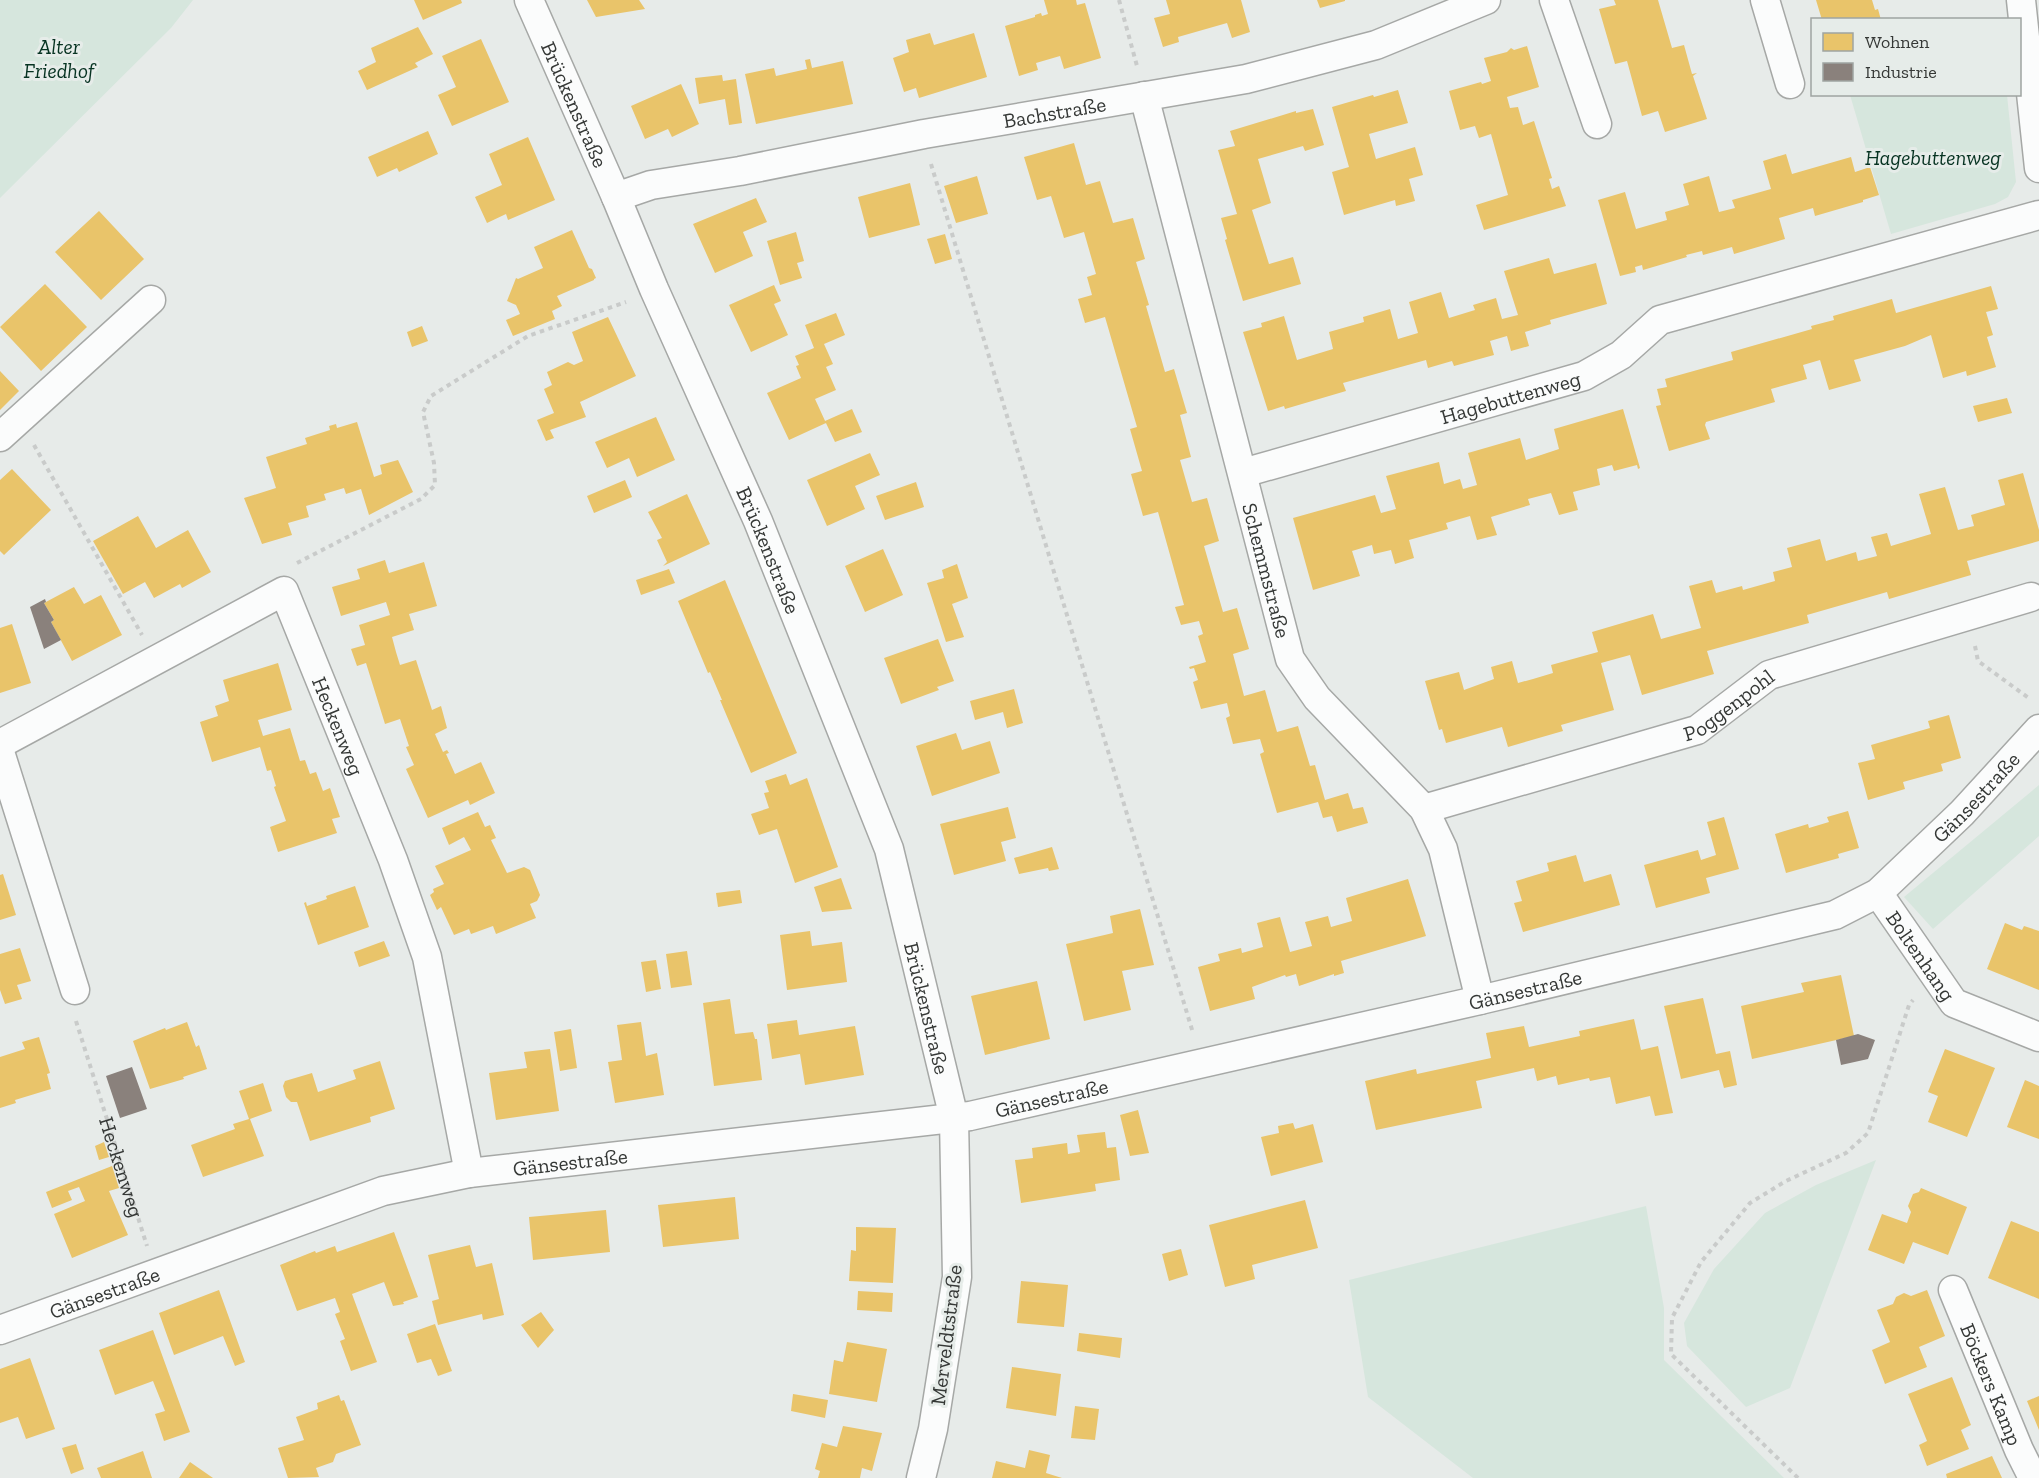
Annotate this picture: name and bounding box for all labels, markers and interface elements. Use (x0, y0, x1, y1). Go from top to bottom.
legend (1811, 18, 2021, 96)
text: Wohnen (1865, 31, 1930, 53)
park label: Alter Friedhof (24, 34, 97, 83)
street label: Brückenstraße (536, 37, 614, 171)
text: Industrie (1865, 61, 1937, 83)
street label: Bachstraße (1001, 91, 1108, 133)
park label: Hagebuttenweg (1865, 145, 2001, 170)
street label: Hagebuttenweg (1437, 365, 1584, 429)
street label: Brückenstraße (732, 482, 806, 617)
street label: Schemmstraße (1238, 500, 1296, 641)
street label: Poggenpohl (1680, 663, 1779, 746)
street label: Heckenweg (307, 673, 370, 779)
street label: Gänsestraße (1927, 746, 2025, 847)
street label: Boltenhang (1881, 906, 1961, 1006)
street label: Brückenstraße (899, 939, 955, 1077)
street label: Gänsestraße (1466, 964, 1584, 1015)
street label: Gänsestraße (992, 1072, 1111, 1122)
street label: Heckenweg (94, 1113, 150, 1221)
street label: Gänsestraße (511, 1143, 629, 1180)
street label: Gänsestraße (46, 1261, 163, 1324)
street label: Merveldtstraße (925, 1263, 967, 1407)
street label: Böckers Kamp (1956, 1320, 2028, 1449)

